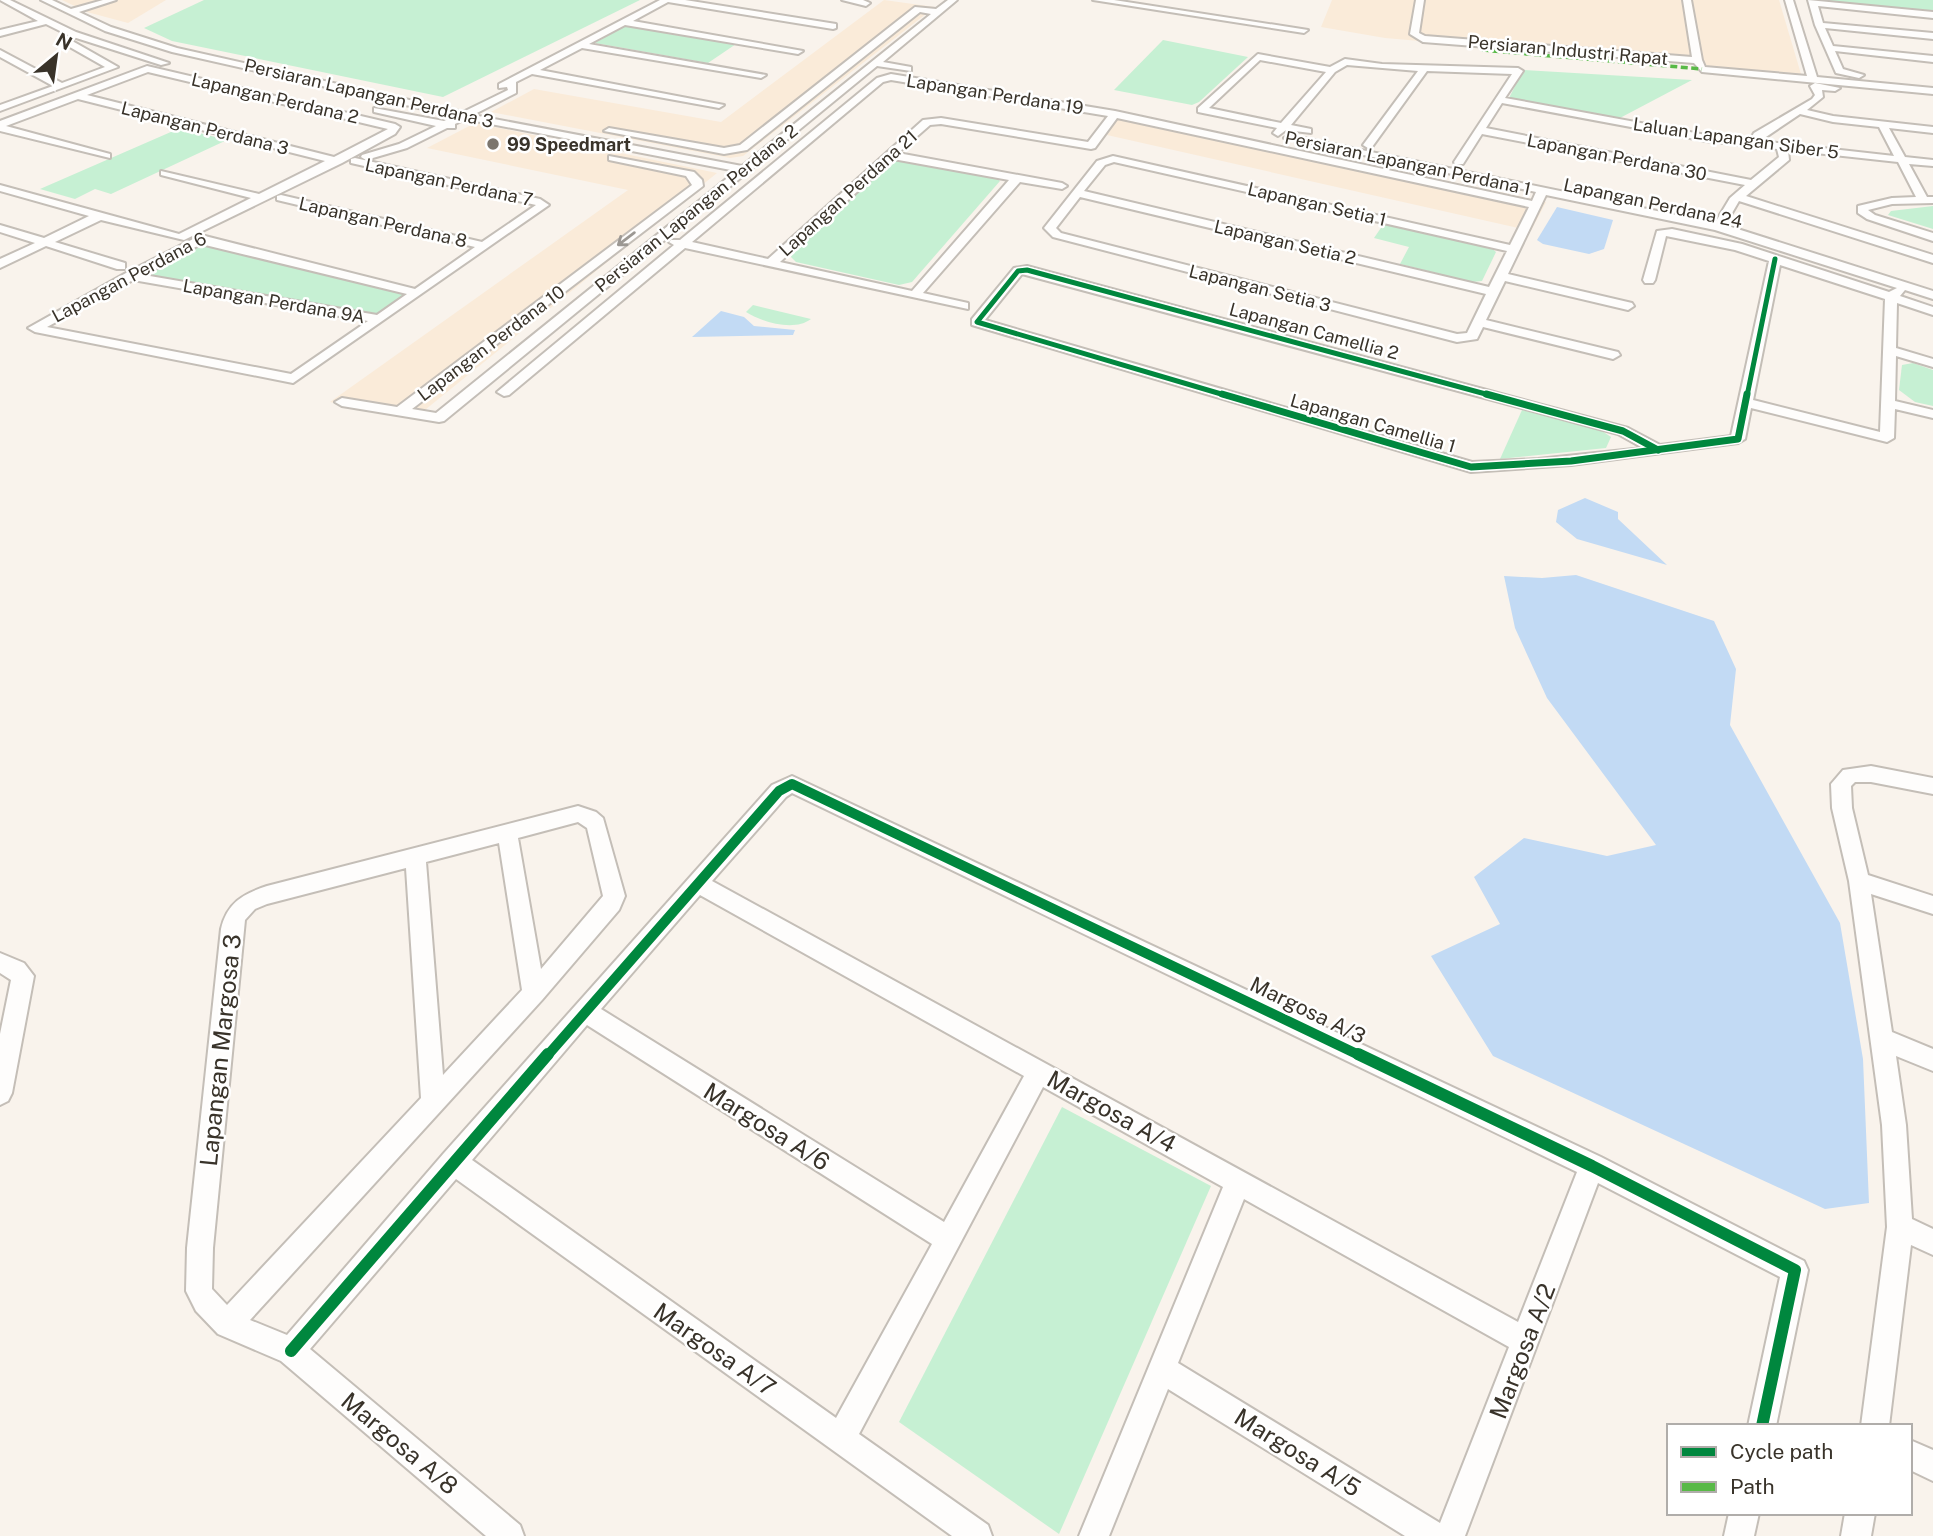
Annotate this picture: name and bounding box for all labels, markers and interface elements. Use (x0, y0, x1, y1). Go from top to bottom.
north arrow (21, 21, 91, 91)
text: N (52, 28, 76, 54)
street label: Persiaran Industri Rapat (1467, 31, 1669, 69)
street label: Persiaran Lapangan Perdana 3 (242, 54, 496, 132)
street label: Lapangan Perdana 2 (189, 69, 361, 127)
street label: Lapangan Perdana 19 (905, 70, 1085, 118)
street label: Lapangan Perdana 3 (119, 97, 291, 159)
street label: Laluan Lapangan Siber 5 (1632, 113, 1840, 163)
street label: Persiaran Lapangan Perdana 2 (590, 120, 802, 296)
street label: Lapangan Perdana 21 (775, 125, 921, 261)
street label: Persiaran Lapangan Perdana 1 (1283, 127, 1533, 199)
street label: Lapangan Perdana 30 (1525, 129, 1709, 185)
place label: 99 Speedmart (507, 134, 631, 155)
marker: 99 Speedmart (485, 136, 501, 152)
street label: Lapangan Perdana 7 (363, 154, 535, 210)
street label: Lapangan Perdana 24 (1562, 174, 1744, 232)
street label: Lapangan Setia 1 (1246, 178, 1388, 230)
street label: Lapangan Perdana 8 (297, 192, 469, 252)
street label: Lapangan Setia 2 (1212, 215, 1358, 269)
street label: Lapangan Perdana 6 (48, 227, 210, 327)
one-way arrow (617, 232, 636, 247)
street label: Lapangan Setia 3 (1187, 260, 1333, 316)
street label: Lapangan Perdana 9A (181, 275, 367, 327)
street label: Lapangan Perdana 10 (413, 281, 569, 405)
street label: Lapangan Camellia 2 (1227, 298, 1401, 364)
street label: Lapangan Camellia 1 (1288, 389, 1458, 457)
street label: Lapangan Margosa 3 (194, 932, 246, 1168)
street label: Margosa A/3 (1246, 971, 1370, 1049)
street label: Margosa A/4 (1043, 1064, 1181, 1158)
street label: Margosa A/6 (699, 1076, 835, 1176)
street label: Margosa A/2 (1483, 1279, 1561, 1423)
street label: Margosa A/7 (649, 1297, 781, 1401)
street label: Margosa A/8 (336, 1386, 464, 1500)
street label: Margosa A/5 (1230, 1402, 1366, 1502)
legend (1667, 1424, 1912, 1515)
text: Cycle path (1730, 1439, 1833, 1464)
text: Path (1730, 1474, 1775, 1499)

